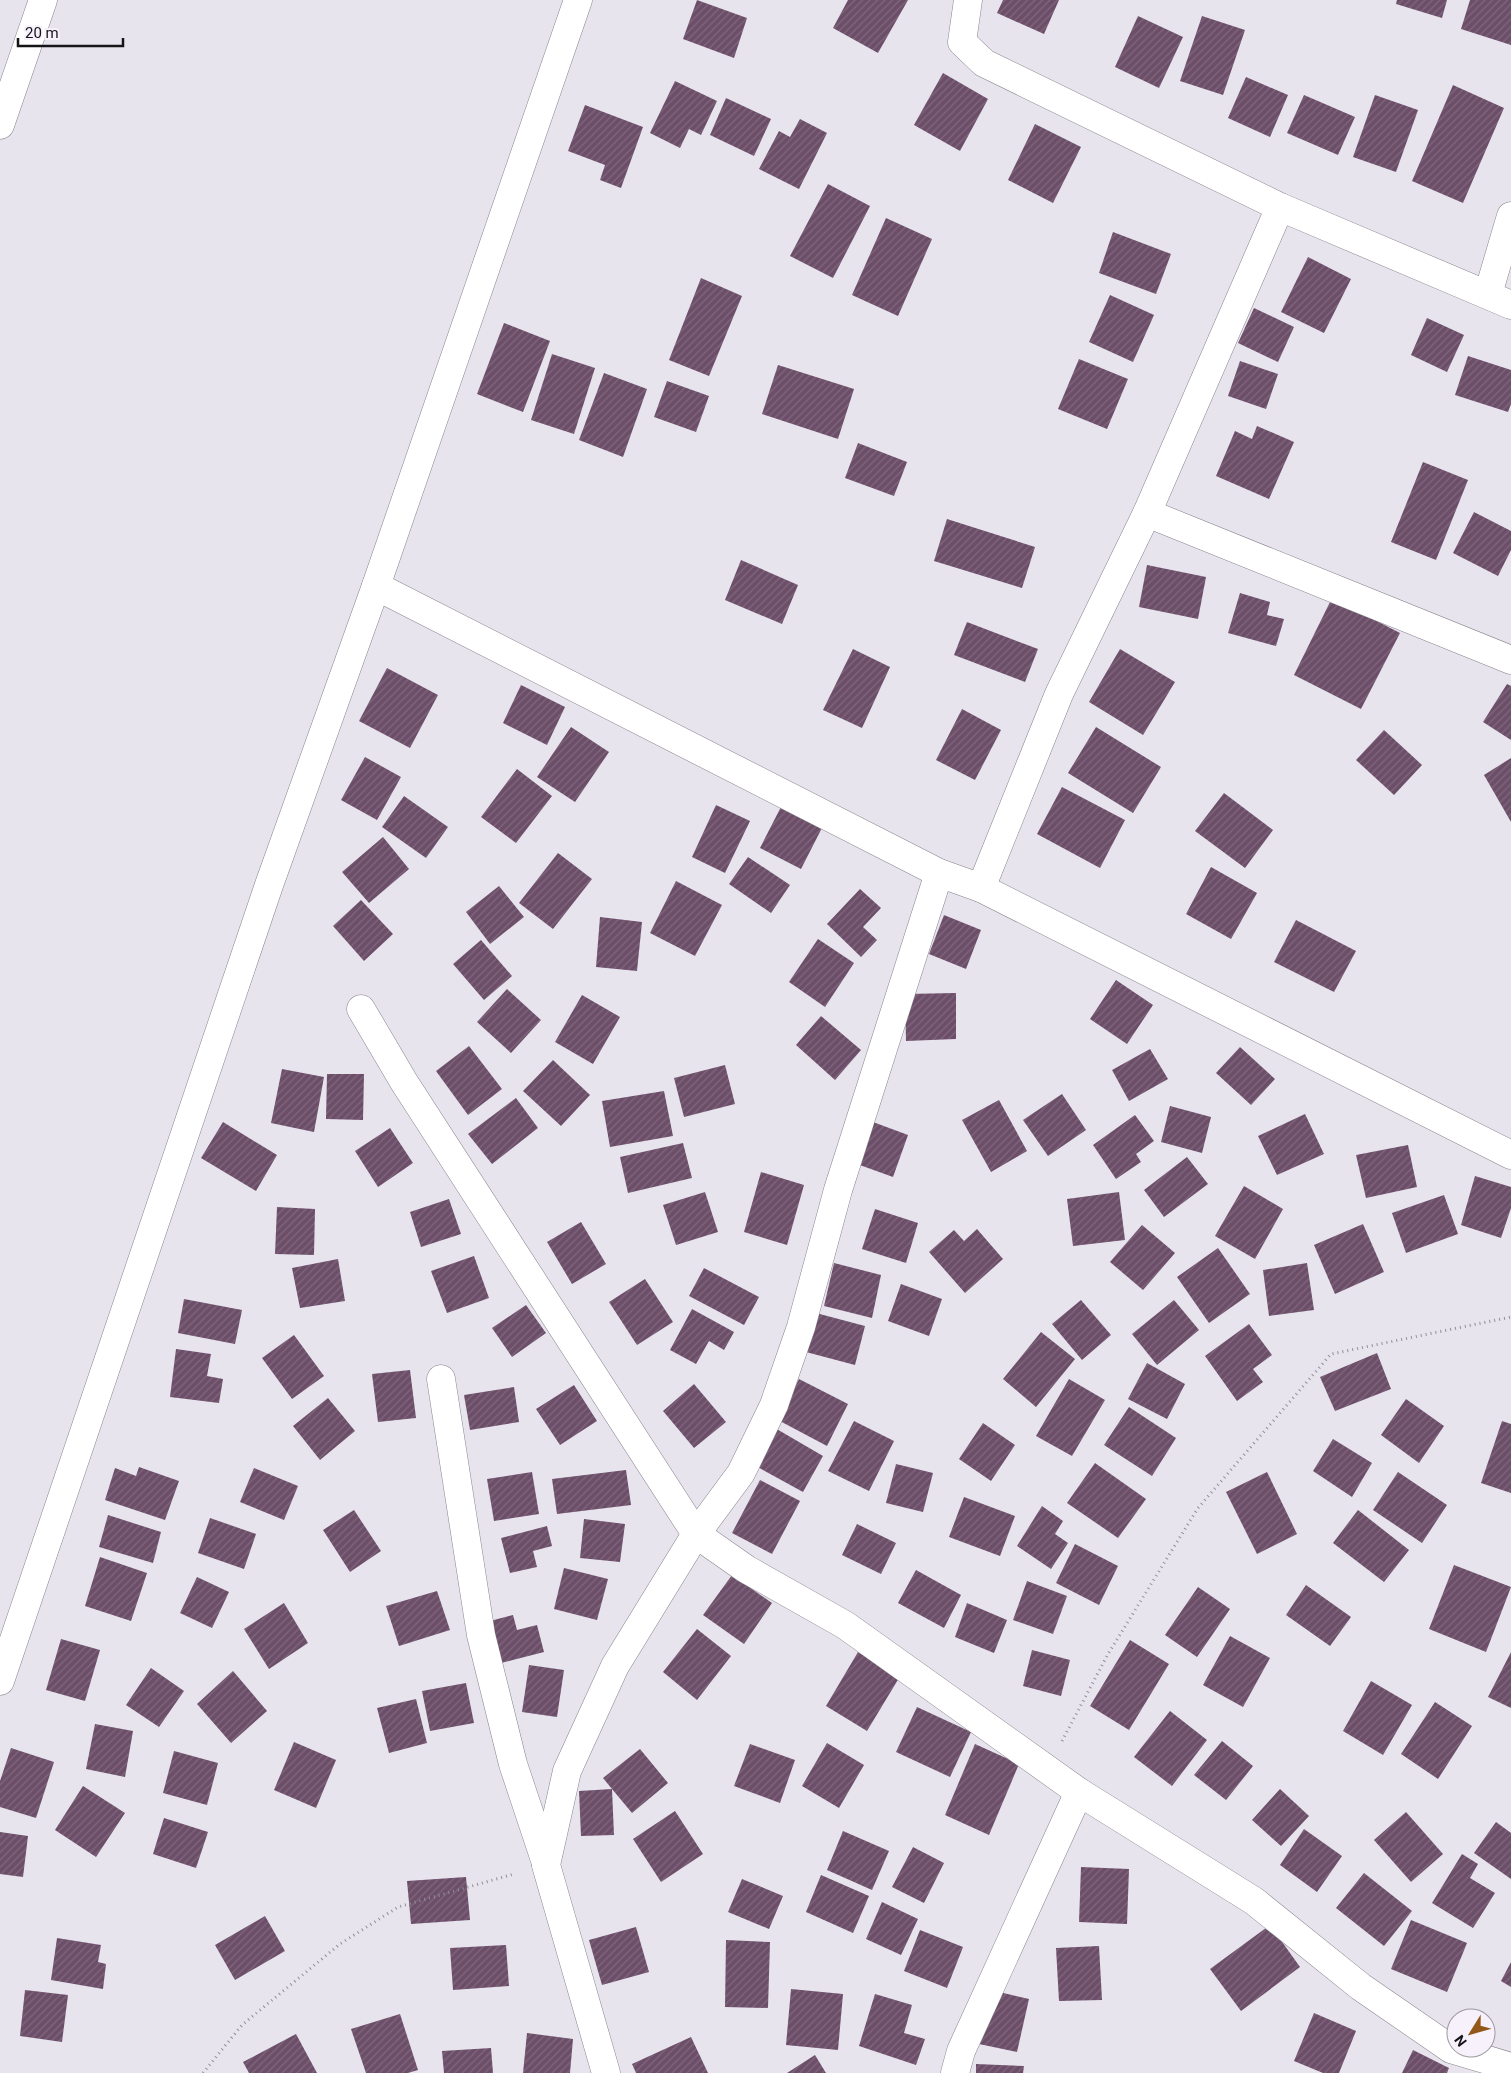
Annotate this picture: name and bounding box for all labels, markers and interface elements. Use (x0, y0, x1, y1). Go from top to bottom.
scale bar (18, 15, 122, 47)
text: 20 m (25, 24, 59, 42)
north arrow (1446, 2008, 1496, 2058)
text: N (1451, 2032, 1470, 2050)

